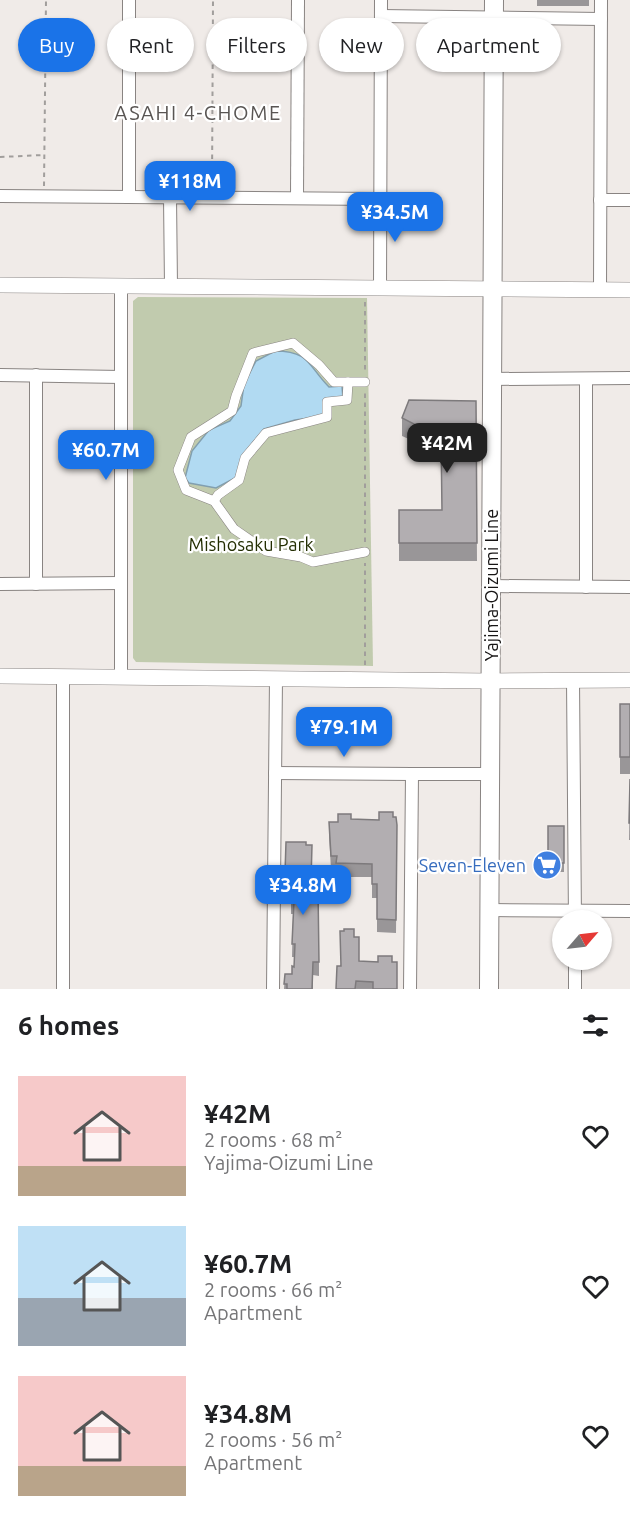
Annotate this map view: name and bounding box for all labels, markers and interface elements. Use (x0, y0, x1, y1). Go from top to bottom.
chip: Buy (18, 18, 95, 72)
chip: Rent (107, 18, 194, 72)
chip: Filters (206, 18, 307, 72)
chip: New (319, 18, 404, 72)
chip: Apartment (416, 18, 561, 72)
district label: ASAHI 4-CHOME (114, 101, 282, 124)
pin: ¥118M (148, 161, 232, 212)
text: ¥118M (159, 169, 221, 192)
pin: ¥34.5M (346, 192, 444, 243)
text: ¥34.5M (361, 200, 429, 223)
pin: ¥42M (411, 423, 483, 474)
pin: ¥60.7M (57, 430, 155, 481)
text: ¥42M (421, 431, 473, 454)
text: ¥60.7M (72, 438, 140, 461)
street label: Yajima-Oizumi Line (481, 509, 501, 661)
park label: Mishosaku Park (189, 534, 313, 554)
pin: ¥79.1M (295, 707, 393, 758)
text: ¥79.1M (310, 715, 378, 738)
supermarket icon: Seven-Eleven (531, 849, 563, 881)
place label: Seven-Eleven (419, 855, 526, 875)
pin: ¥34.8M (254, 865, 352, 916)
text: ¥34.8M (269, 873, 337, 896)
north arrow (552, 910, 612, 970)
map controls (552, 910, 612, 970)
icon: filters (579, 1009, 612, 1042)
text: 6 homes (18, 1011, 119, 1040)
text: ¥42M (204, 1099, 271, 1128)
icon: home (66, 1100, 138, 1172)
icon: heart (579, 1120, 612, 1153)
text: 2 rooms · 68 m² (204, 1128, 342, 1151)
text: Yajima-Oizumi Line (204, 1151, 373, 1174)
text: ¥60.7M (204, 1249, 292, 1278)
icon: home (66, 1250, 138, 1322)
icon: heart (579, 1270, 612, 1303)
text: 2 rooms · 66 m² (204, 1278, 342, 1301)
text: Apartment (204, 1301, 302, 1324)
text: ¥34.8M (204, 1399, 292, 1428)
icon: home (66, 1400, 138, 1472)
icon: heart (579, 1420, 612, 1453)
text: 2 rooms · 56 m² (204, 1428, 342, 1451)
text: Apartment (204, 1451, 302, 1474)

